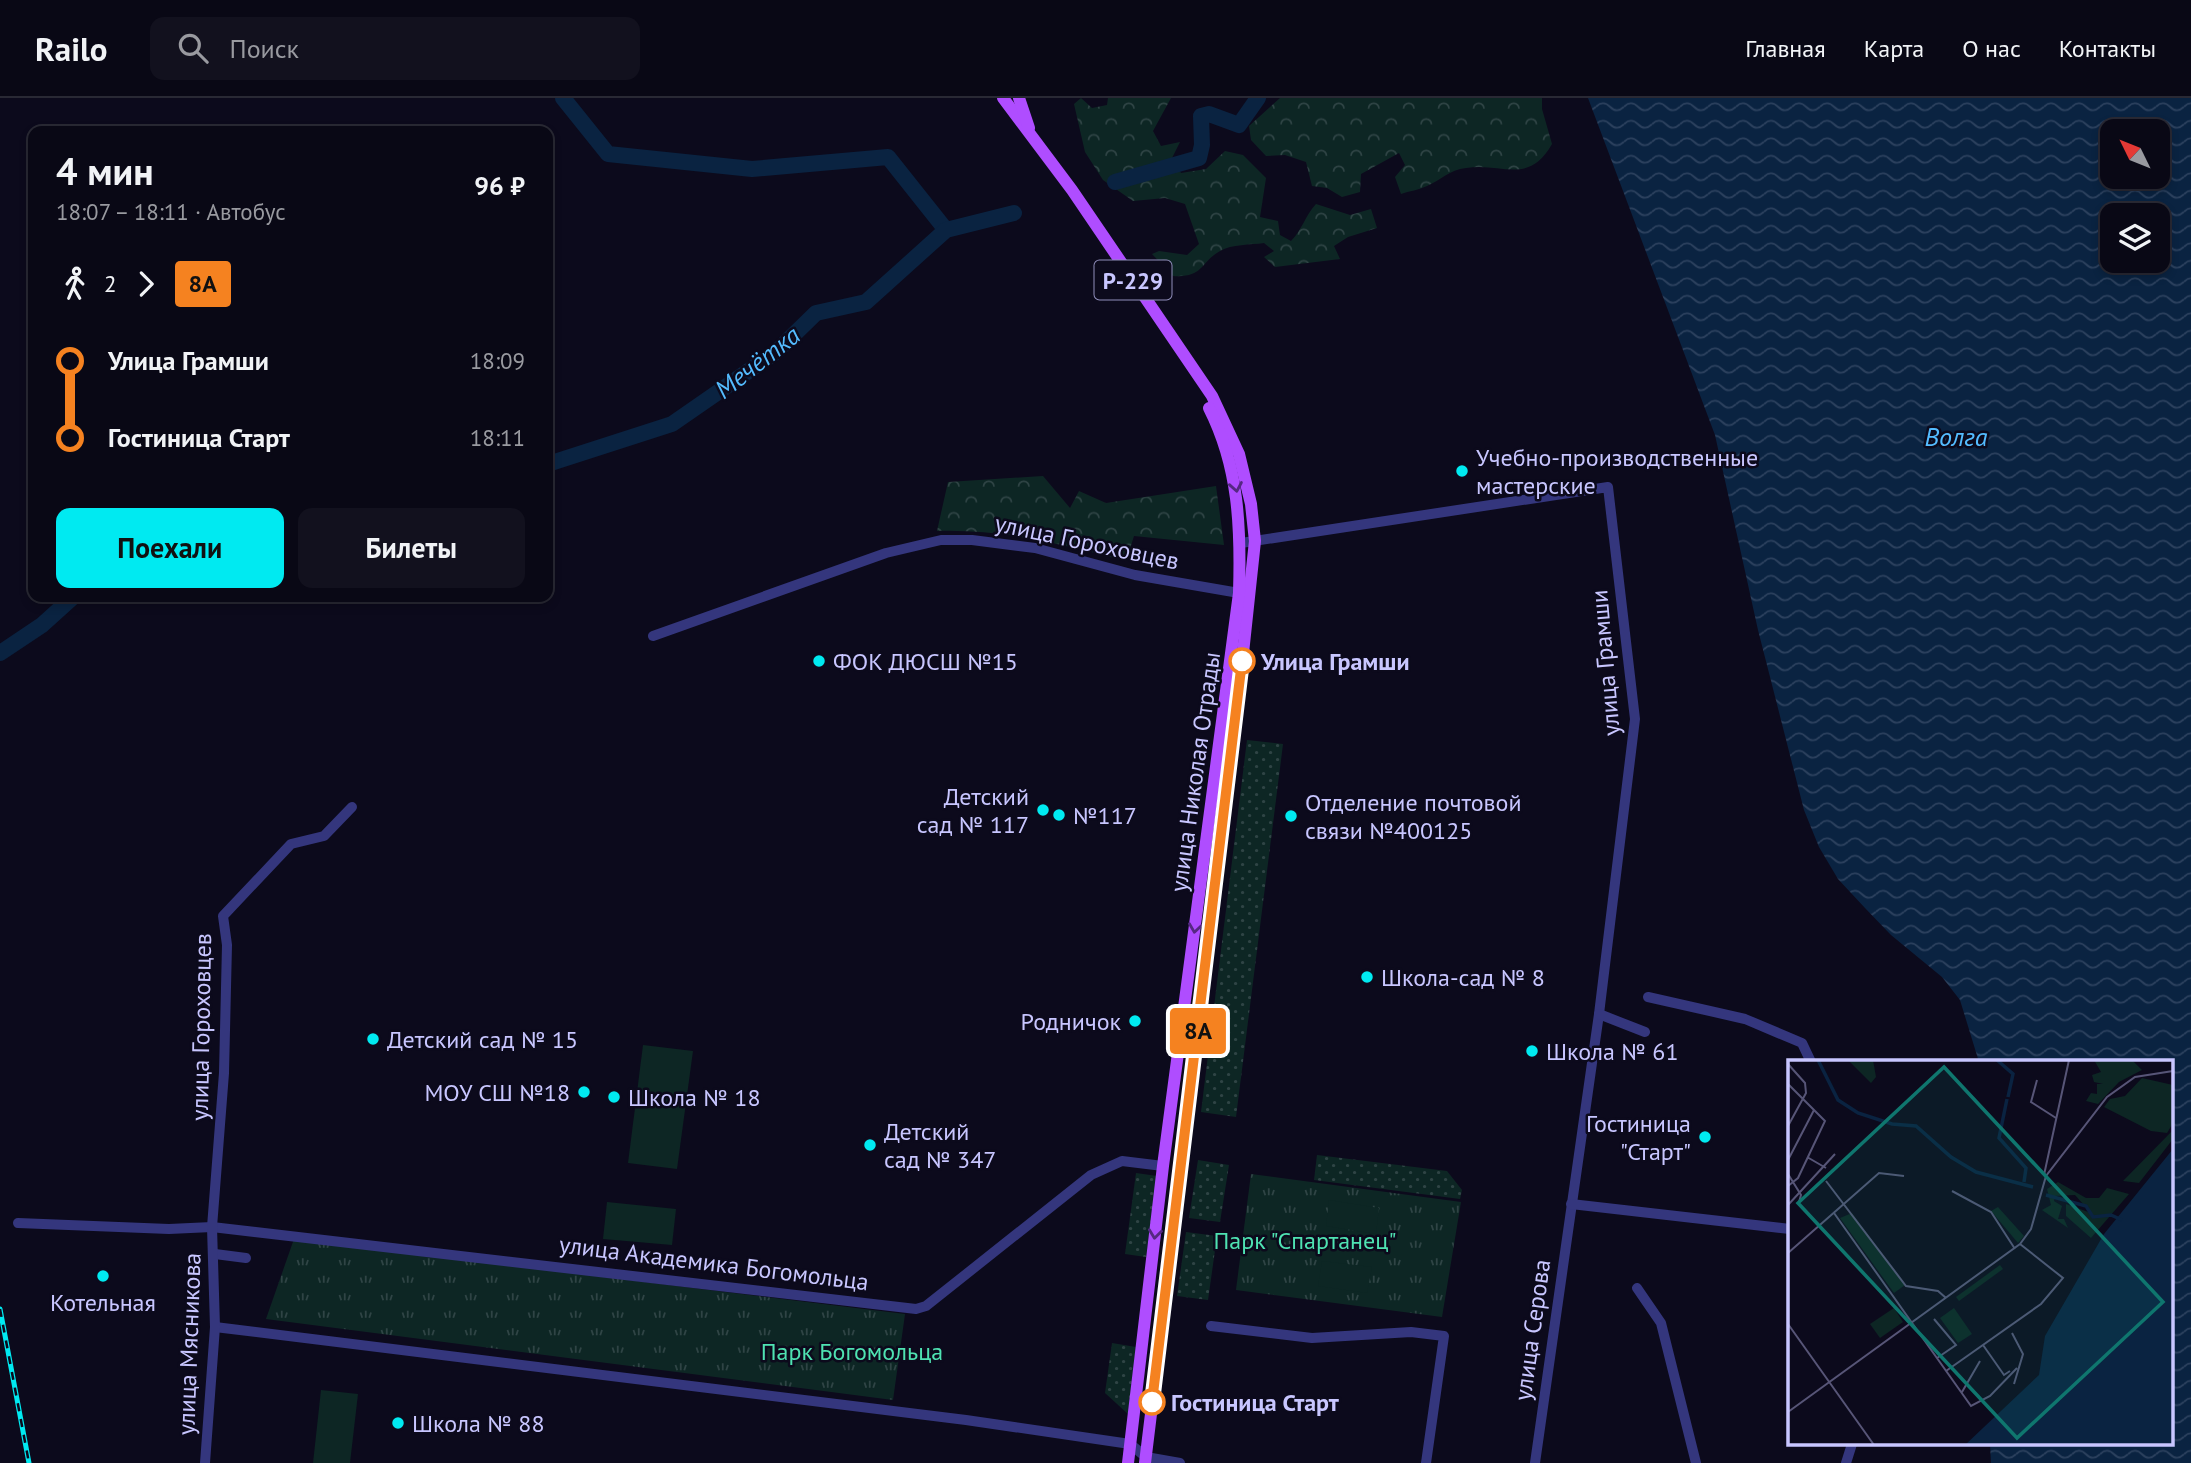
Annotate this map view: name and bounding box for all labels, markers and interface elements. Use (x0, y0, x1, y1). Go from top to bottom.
search box (150, 17, 640, 80)
text: Railo (35, 27, 108, 70)
icon: search (174, 29, 212, 67)
text: Поиск (230, 32, 299, 65)
text: Главная (1745, 33, 1826, 64)
text: Карта (1864, 33, 1924, 64)
text: О нас (1962, 33, 2021, 64)
text: Контакты (2059, 33, 2156, 64)
north arrow (2100, 119, 2170, 189)
map controls (2100, 119, 2170, 273)
text: 4 мин (56, 146, 154, 195)
text: 96 ₽ (474, 169, 525, 202)
text: 18:07 – 18:11 · Автобус (56, 197, 286, 226)
button: layers (2100, 203, 2170, 273)
road number: Р-229 (1094, 260, 1172, 300)
icon: walk (56, 265, 94, 303)
icon: forward (127, 265, 165, 303)
text: 8А (189, 268, 217, 299)
text: 2 (104, 269, 117, 298)
water label: Мечётка (708, 318, 807, 406)
text: Улица Грамши (108, 344, 269, 377)
text: 18:09 (470, 346, 525, 375)
water label: Волга (1924, 420, 1988, 453)
text: Гостиница Старт (108, 421, 290, 454)
text: 18:11 (470, 423, 525, 452)
place label: Учебно-производственные мастерские (1476, 442, 1758, 501)
marker: Учебно-производственные мастерские (1454, 463, 1470, 479)
one-way arrow (1227, 481, 1242, 493)
street label: улица Гороховцев (992, 507, 1182, 577)
button: Поехали (56, 508, 284, 588)
button: Билеты (298, 508, 525, 588)
street label: улица Грамши (1583, 589, 1627, 737)
place label: ФОК ДЮСШ №15 (833, 646, 1018, 677)
place label: Улица Грамши (1260, 646, 1409, 677)
marker: Улица Грамши (1229, 648, 1255, 674)
street label: улица Николая Отрады (1163, 650, 1227, 894)
marker: ФОК ДЮСШ №15 (811, 653, 827, 669)
place label: Детский сад № 117 (917, 781, 1029, 840)
place label: Отделение почтовой связи №400125 (1305, 787, 1521, 846)
place label: №117 (1073, 800, 1137, 831)
marker: Детский сад № 117 (1035, 802, 1051, 818)
marker: №117 (1051, 807, 1067, 823)
marker: Отделение почтовой связи №400125 (1283, 808, 1299, 824)
one-way arrow (1188, 922, 1203, 933)
street label: улица Гороховцев (184, 933, 218, 1121)
place label: Школа-сад № 8 (1381, 962, 1545, 993)
marker: Школа-сад № 8 (1359, 969, 1375, 985)
place label: Родничок (1021, 1006, 1122, 1037)
line badge: 8А (1166, 1008, 1230, 1054)
marker: Родничок (1127, 1013, 1143, 1029)
text: 8А (1184, 1015, 1212, 1046)
place label: Детский сад № 15 (387, 1024, 578, 1055)
marker: Детский сад № 15 (365, 1031, 381, 1047)
place label: Школа № 61 (1546, 1036, 1678, 1067)
marker: Школа № 61 (1524, 1043, 1540, 1059)
inset map (1788, 1060, 2174, 1446)
place label: МОУ СШ №18 (424, 1077, 570, 1108)
place label: Школа № 18 (628, 1082, 760, 1113)
marker: МОУ СШ №18 (576, 1084, 592, 1100)
marker: Школа № 18 (606, 1089, 622, 1105)
place label: Гостиница "Старт" (1586, 1108, 1691, 1167)
place label: Детский сад № 347 (884, 1116, 996, 1175)
marker: Гостиница "Старт" (1697, 1129, 1713, 1145)
marker: Детский сад № 347 (862, 1137, 878, 1153)
park label: Парк "Спартанец" (1214, 1225, 1396, 1256)
one-way arrow (1148, 1228, 1163, 1240)
street label: улица Академика Богомольца (557, 1229, 871, 1297)
street label: улица Мясникова (170, 1252, 208, 1436)
street label: улица Серова (1507, 1257, 1557, 1403)
marker: Котельная (95, 1268, 111, 1284)
place label: Котельная (50, 1287, 156, 1318)
park label: Парк Богомольца (761, 1336, 943, 1367)
place label: Гостиница Старт (1171, 1387, 1340, 1418)
marker: Гостиница Старт (1139, 1389, 1165, 1415)
place label: Школа № 88 (412, 1408, 544, 1439)
marker: Школа № 88 (390, 1415, 406, 1431)

